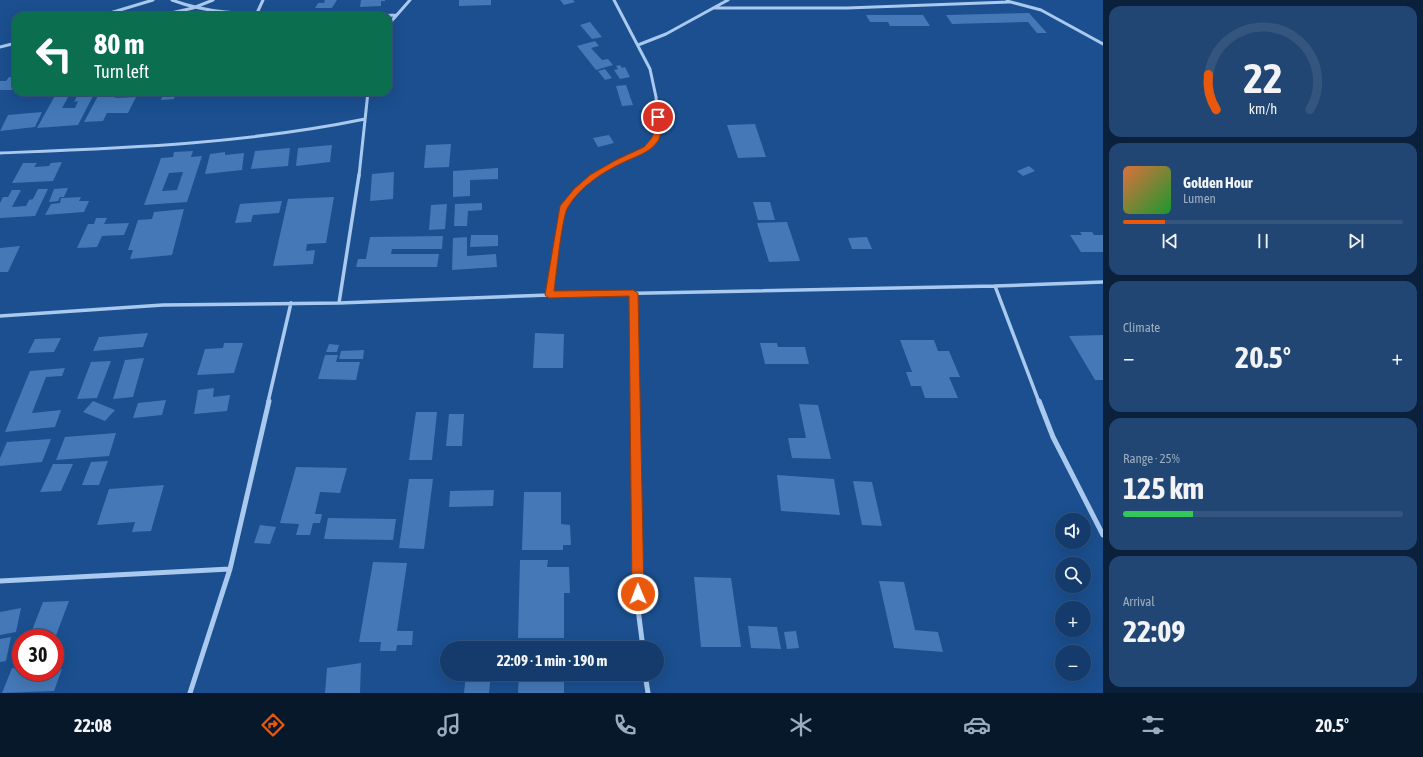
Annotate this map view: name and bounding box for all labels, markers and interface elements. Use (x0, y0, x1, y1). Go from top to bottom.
icon: left (28, 28, 80, 80)
text: 80 m (94, 28, 144, 60)
text: 22 (1243, 54, 1283, 102)
text: Turn left (94, 61, 149, 82)
pin (641, 100, 675, 134)
text: km/h (1249, 100, 1277, 116)
icon: arrive (647, 106, 669, 128)
text: Golden Hour (1183, 174, 1253, 191)
text: Lumen (1183, 191, 1216, 206)
icon: previous (1159, 230, 1181, 252)
icon: pause (1252, 230, 1274, 252)
icon: next (1345, 230, 1367, 252)
text: Climate (1123, 320, 1160, 335)
text: 20.5° (1235, 340, 1291, 374)
text: − (1123, 344, 1134, 370)
text: + (1392, 344, 1403, 370)
text: Range · 25% (1123, 451, 1180, 466)
text: 125 km (1123, 471, 1204, 505)
map controls (1055, 513, 1091, 681)
button: sound (1055, 513, 1091, 549)
button: search (1055, 557, 1091, 593)
position arrow (617, 573, 659, 615)
text: Arrival (1123, 594, 1155, 609)
button: + (1055, 601, 1091, 637)
text: 22:09 (1123, 614, 1185, 648)
speed limit sign: 30 (12, 629, 64, 681)
button: − (1055, 645, 1091, 681)
text: 22:09 · 1 min · 190 m (497, 652, 607, 669)
icon: directions (259, 711, 287, 739)
icon: music (435, 711, 463, 739)
icon: phone (611, 711, 639, 739)
icon: climate (787, 711, 815, 739)
icon: car (963, 711, 991, 739)
icon: filters (1139, 711, 1167, 739)
text: 22:08 (74, 715, 111, 736)
text: 20.5° (1315, 715, 1349, 736)

